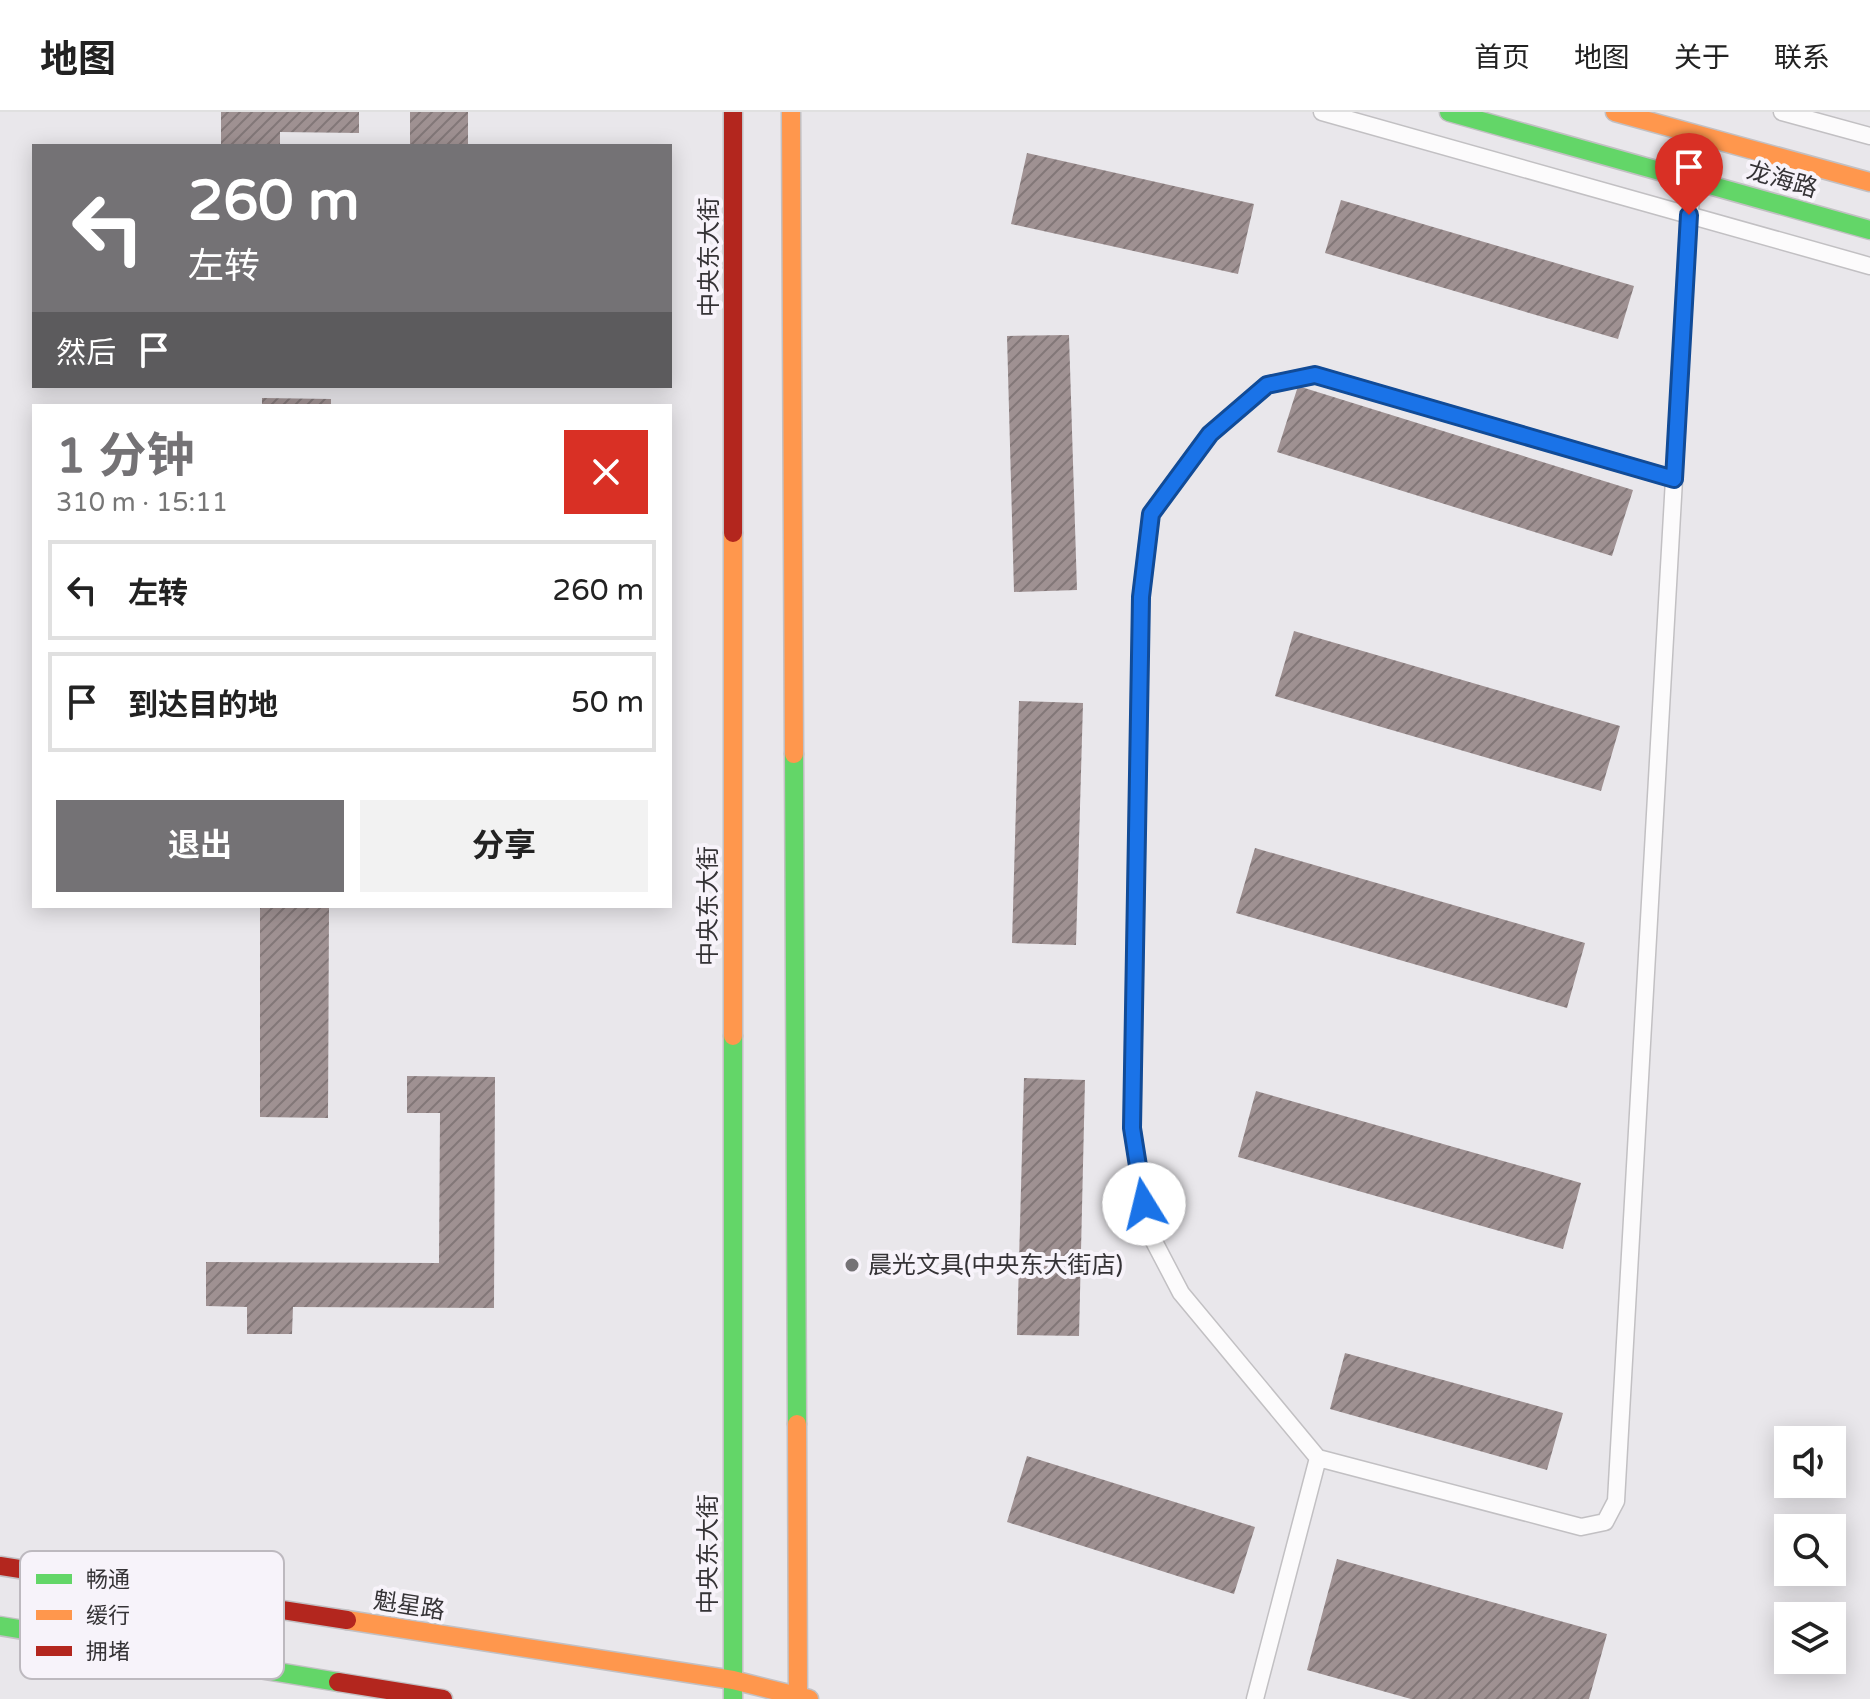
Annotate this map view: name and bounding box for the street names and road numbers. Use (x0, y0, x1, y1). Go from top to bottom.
street label: 龙海路 (1743, 156, 1821, 204)
street label: 中央东大街 (695, 197, 724, 317)
street label: 中央东大街 (694, 846, 723, 966)
street label: 中央东大街 (694, 1494, 723, 1614)
street label: 魁星路 (371, 1586, 447, 1626)

